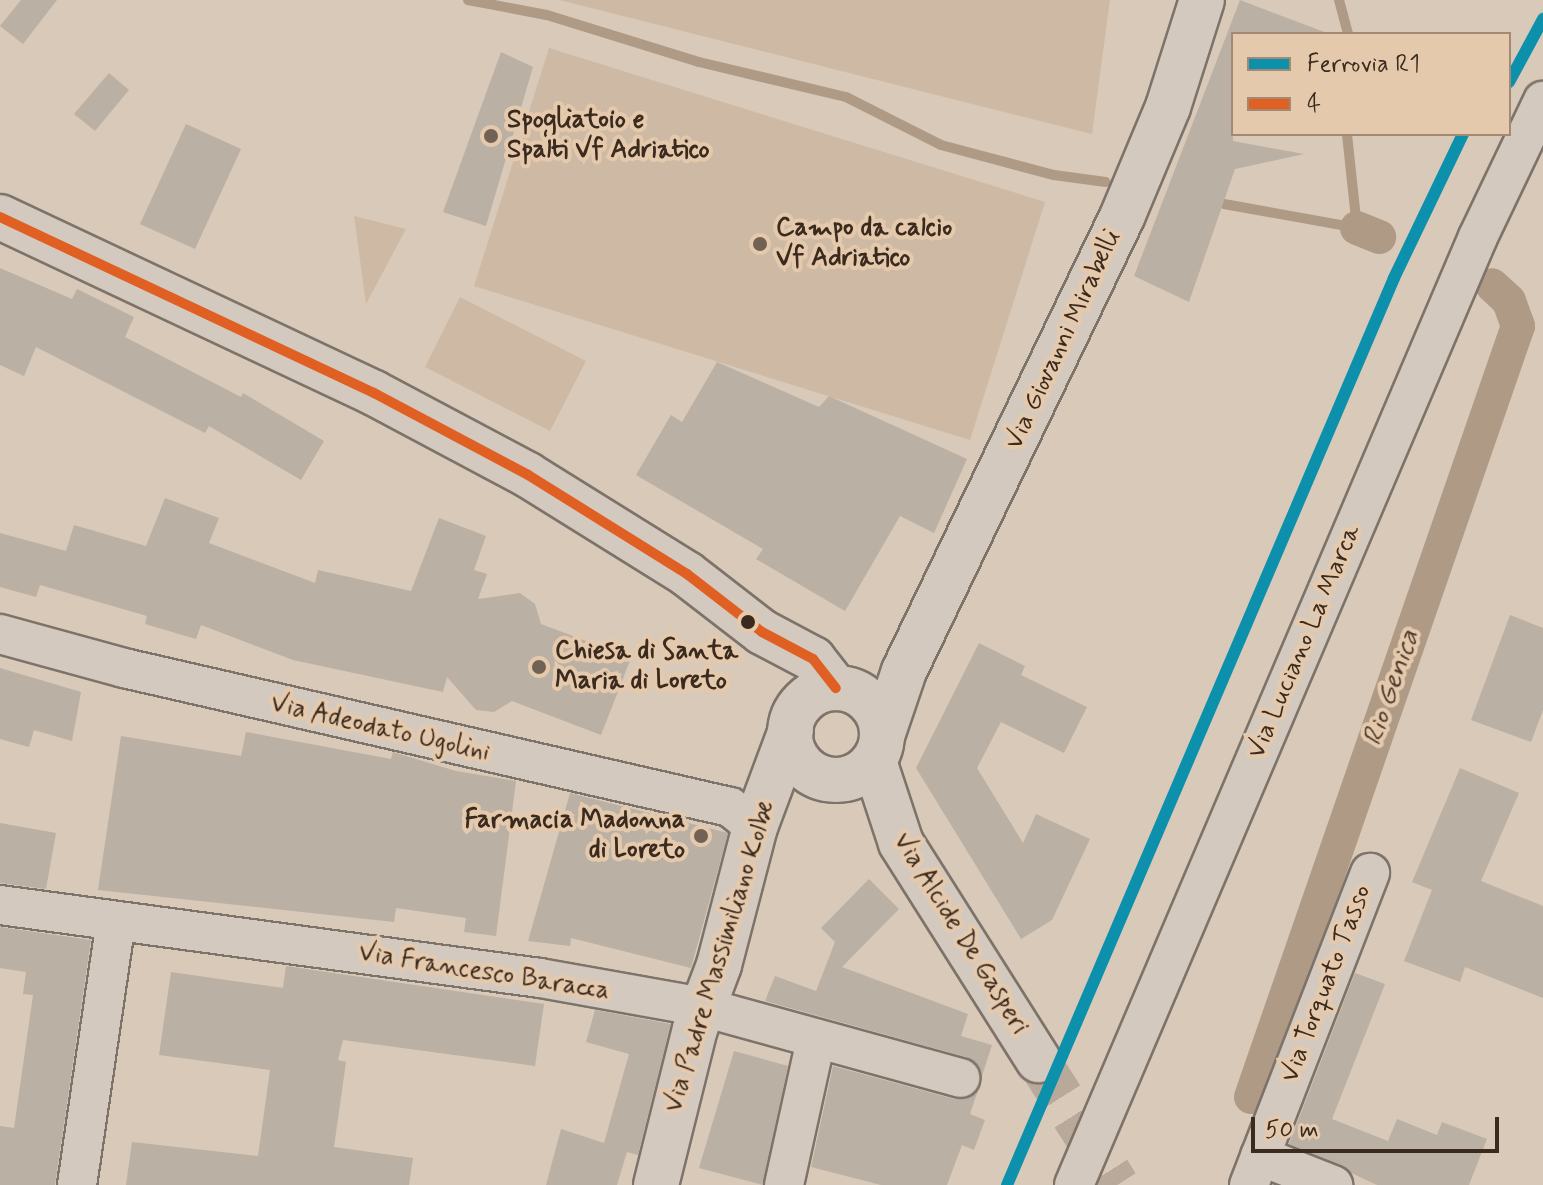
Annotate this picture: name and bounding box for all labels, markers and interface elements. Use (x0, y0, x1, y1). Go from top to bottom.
legend (1231, 32, 1511, 136)
text: Ferrovia R1 (1307, 49, 1420, 80)
text: 4 (1307, 89, 1321, 120)
place label: Spogliatoio e Spalti Vf Adriatico (507, 105, 709, 166)
marker: Spogliatoio e Spalti Vf Adriatico (482, 127, 500, 145)
place label: Campo da calcio Vf Adriatico (776, 213, 949, 274)
street label: Via Giovanni Mirabelli (1000, 226, 1128, 454)
marker: Campo da calcio Vf Adriatico (751, 235, 769, 253)
street label: Via Luciano La Marca (1242, 522, 1368, 762)
unlabelled marker (740, 614, 756, 630)
water label: Rio Genica (1356, 624, 1428, 752)
place label: Chiesa di Santa Maria di Loreto (555, 636, 729, 698)
marker: Chiesa di Santa Maria di Loreto (530, 658, 548, 676)
street label: Via Adeodato Ugolini (269, 689, 491, 769)
street label: Via Padre Massimiliano Kolbe (659, 797, 783, 1117)
place label: Farmacia Madonna di Loreto (461, 805, 685, 866)
marker: Farmacia Madonna di Loreto (692, 827, 710, 845)
street label: Via Alcide De Gasperi (885, 827, 1035, 1041)
street label: Via Torquato Tasso (1276, 883, 1378, 1085)
street label: Via Francesco Baracca (360, 938, 608, 1008)
scale bar (1255, 1101, 1503, 1151)
text: 50 m (1265, 1115, 1319, 1146)

